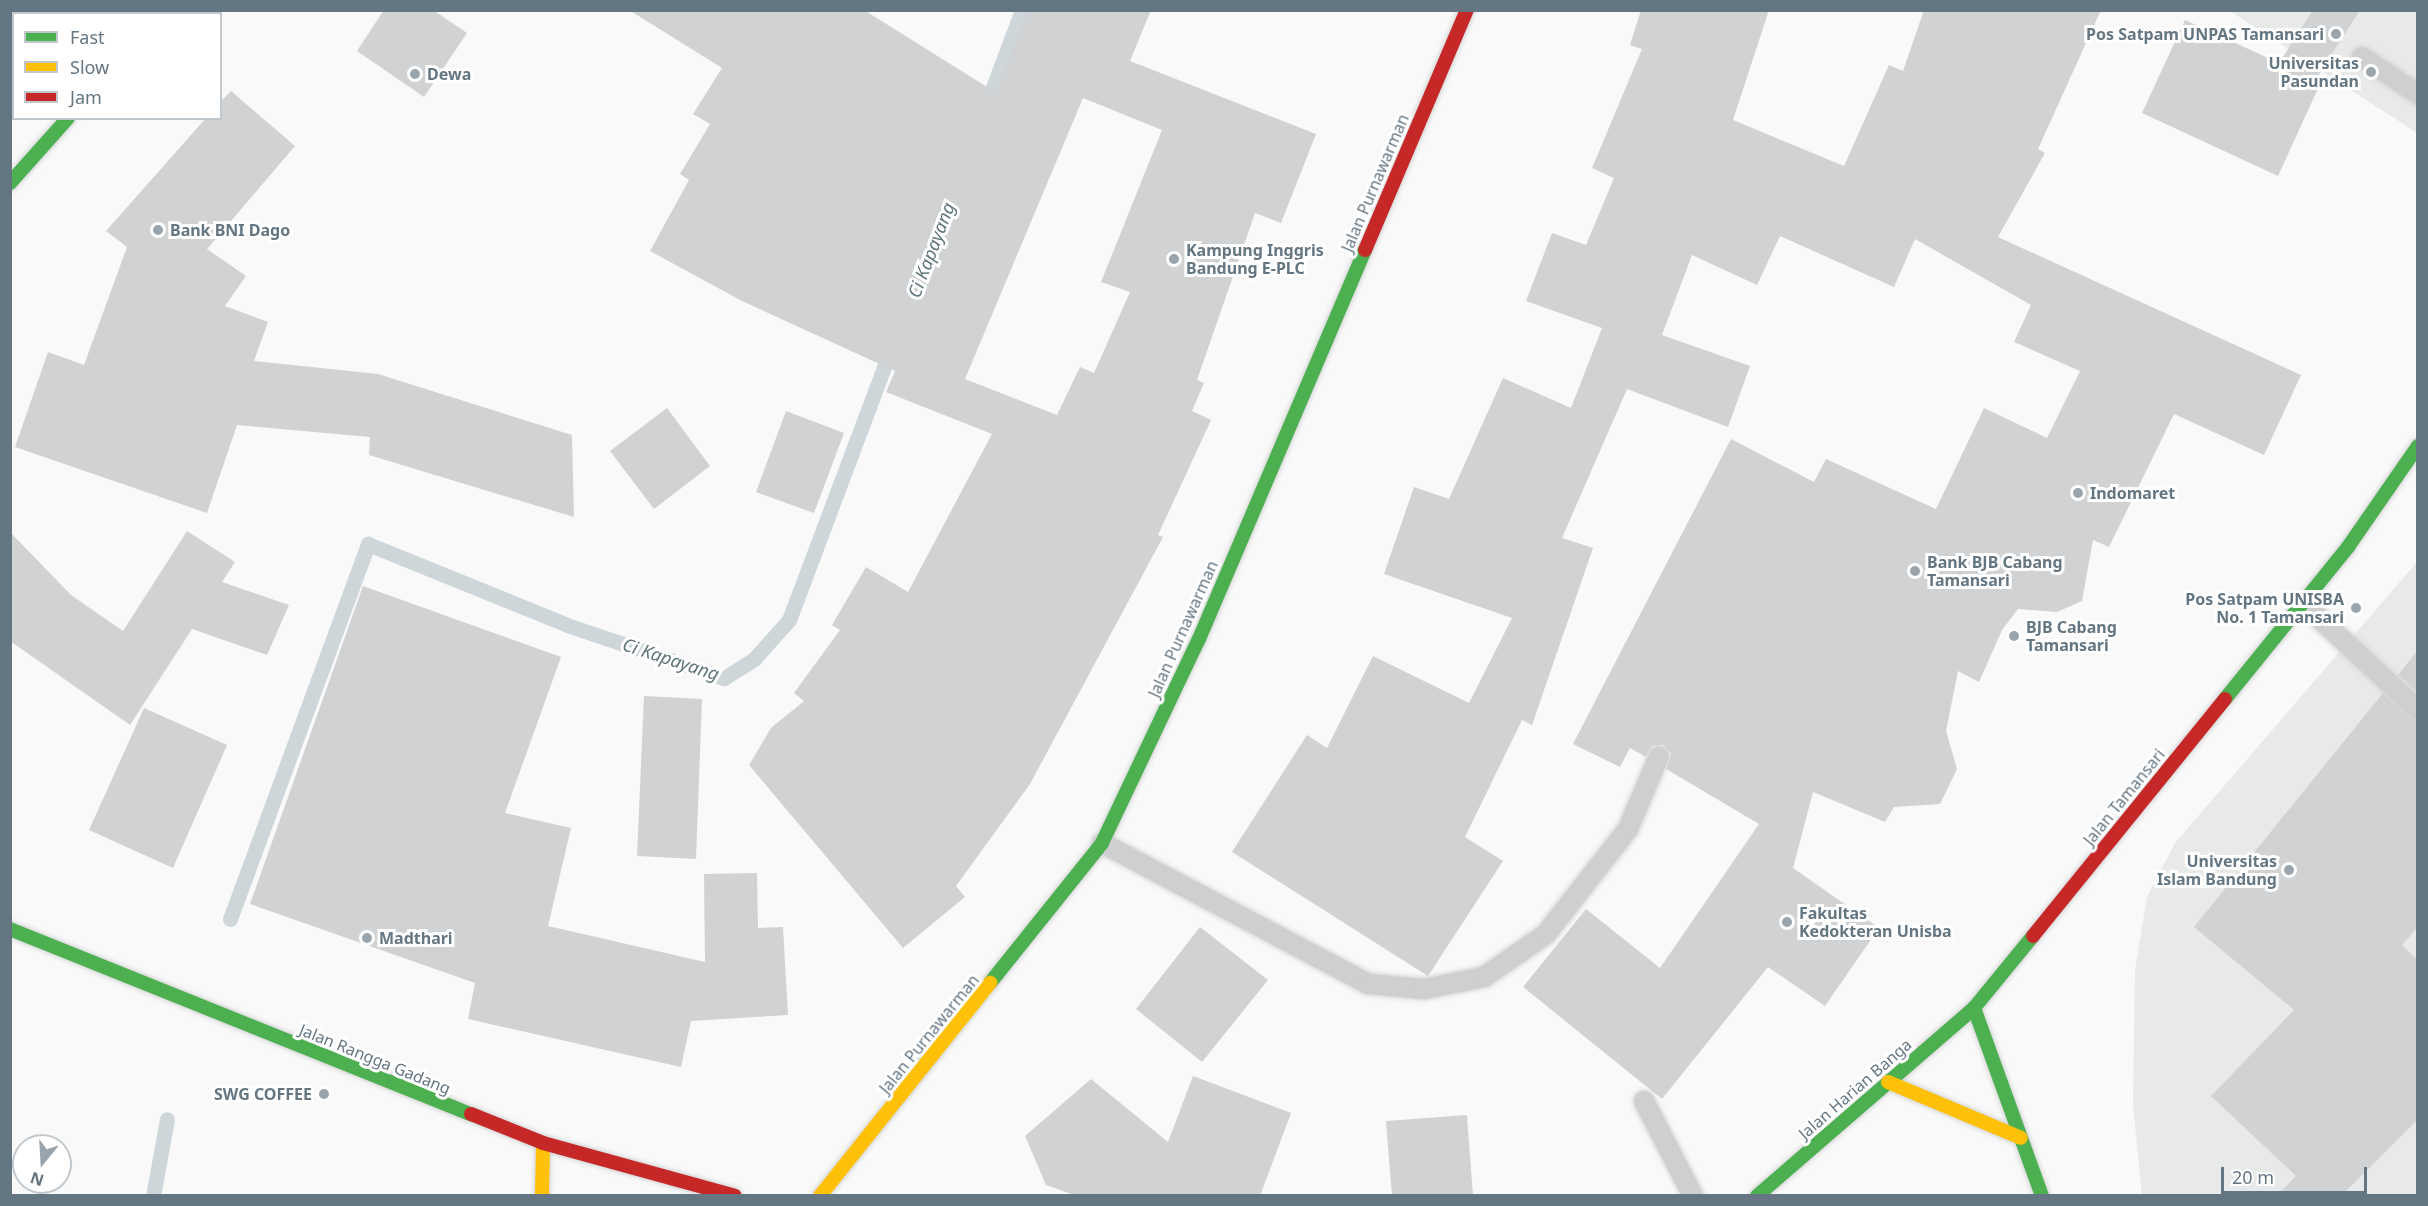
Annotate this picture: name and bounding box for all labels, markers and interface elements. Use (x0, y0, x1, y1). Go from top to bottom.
legend (12, 12, 222, 120)
place label: Pos Satpam UNPAS Tamansari (2086, 24, 2324, 44)
text: Fast (70, 25, 105, 49)
marker: Pos Satpam UNPAS Tamansari (2329, 27, 2343, 41)
place label: Universitas Pasundan (2269, 53, 2359, 91)
text: Slow (70, 55, 109, 79)
place label: Dewa (427, 64, 471, 84)
marker: Universitas Pasundan (2364, 65, 2378, 79)
marker: Dewa (408, 67, 422, 81)
text: Jam (70, 85, 102, 109)
street label: Jalan Purnawarman (1337, 111, 1413, 255)
water label: Ci Kapayang (903, 199, 959, 301)
place label: Bank BNI Dago (170, 220, 290, 240)
marker: Bank BNI Dago (151, 223, 165, 237)
place label: Kampung Inggris Bandung E-PLC (1186, 240, 1324, 278)
marker: Kampung Inggris Bandung E-PLC (1167, 252, 1181, 266)
place label: Indomaret (2090, 483, 2175, 503)
marker: Indomaret (2071, 486, 2085, 500)
place label: Bank BJB Cabang Tamansari (1927, 552, 2063, 590)
street label: Jalan Purnawarman (1144, 558, 1222, 700)
marker: Bank BJB Cabang Tamansari (1908, 564, 1922, 578)
place label: Pos Satpam UNISBA No. 1 Tamansari (2185, 589, 2344, 627)
marker: Pos Satpam UNISBA No. 1 Tamansari (2349, 601, 2363, 615)
place label: BJB Cabang Tamansari (2026, 617, 2117, 655)
marker: BJB Cabang Tamansari (2007, 629, 2021, 643)
water label: Ci Kapayang (620, 633, 722, 685)
street label: Jalan Tamansari (2079, 745, 2169, 849)
place label: Universitas Islam Bandung (2157, 851, 2277, 889)
marker: Universitas Islam Bandung (2282, 863, 2296, 877)
place label: Fakultas Kedokteran Unisba (1799, 903, 1952, 941)
marker: Fakultas Kedokteran Unisba (1780, 915, 1794, 929)
place label: Madthari (379, 928, 453, 948)
marker: Madthari (360, 931, 374, 945)
street label: Jalan Purnawarman (875, 971, 983, 1097)
street label: Jalan Rangga Gadang (297, 1020, 453, 1098)
street label: Jalan Harian Banga (1795, 1035, 1915, 1143)
place label: SWG COFFEE (214, 1084, 312, 1104)
marker: SWG COFFEE (317, 1087, 331, 1101)
north arrow (12, 1134, 72, 1194)
scale bar (2224, 1155, 2370, 1193)
text: 20 m (2232, 1165, 2274, 1189)
text: N (27, 1167, 47, 1192)

